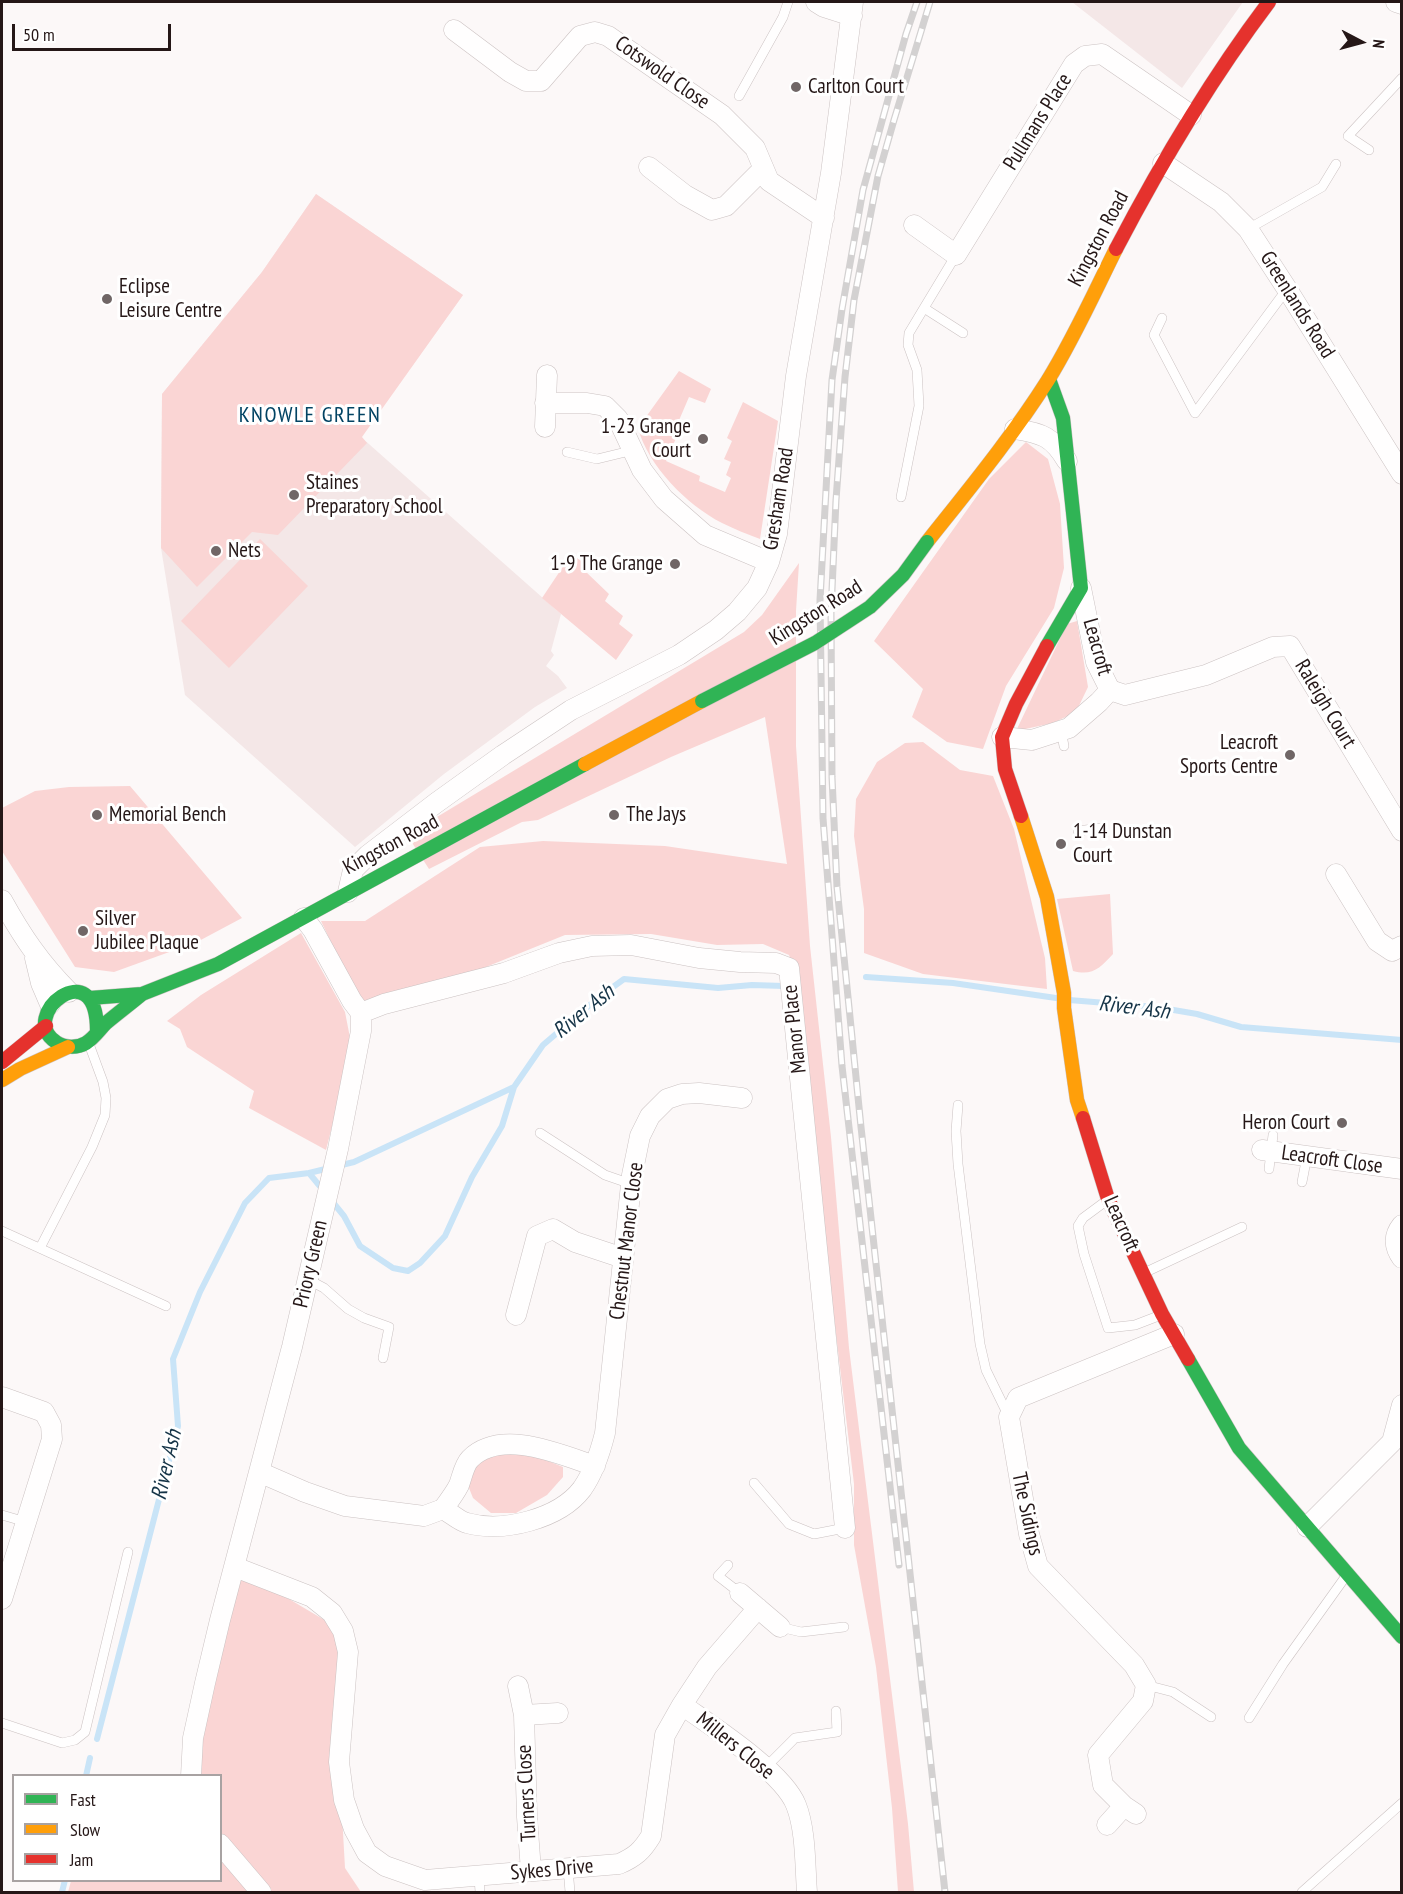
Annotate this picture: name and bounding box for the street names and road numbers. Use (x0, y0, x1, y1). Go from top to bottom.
street label: Cotswold Close (610, 31, 714, 115)
street label: Pullmans Place (998, 69, 1078, 175)
street label: Kingston Road (1063, 187, 1135, 291)
street label: Greenlands Road (1254, 247, 1340, 363)
street label: Gresham Road (758, 446, 800, 552)
street label: Kingston Road (765, 575, 867, 651)
street label: Leacroft (1077, 616, 1117, 678)
street label: Raleigh Court (1289, 655, 1361, 753)
street label: Kingston Road (339, 809, 443, 881)
street label: Manor Place (778, 984, 812, 1074)
street label: Leacroft Close (1280, 1140, 1384, 1180)
street label: Chestnut Manor Close (605, 1161, 649, 1321)
street label: Leacroft (1098, 1192, 1144, 1256)
street label: Priory Green (289, 1218, 333, 1310)
street label: The Sidings (1006, 1470, 1048, 1558)
street label: Millers Close (691, 1707, 779, 1785)
street label: Turners Close (512, 1744, 542, 1842)
street label: Sykes Drive (509, 1854, 595, 1886)

